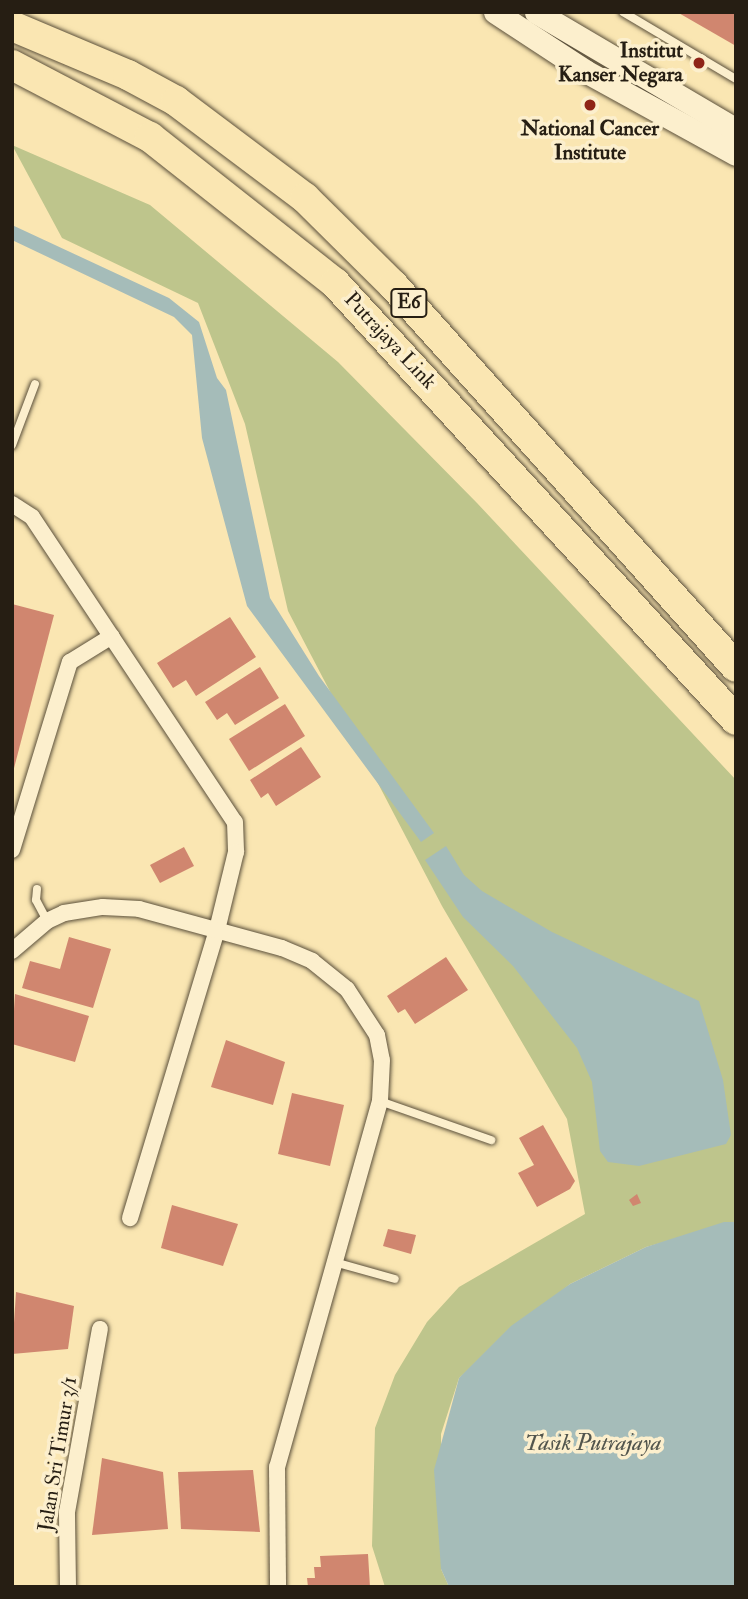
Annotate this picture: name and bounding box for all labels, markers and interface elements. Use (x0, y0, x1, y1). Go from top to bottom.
place label: Institut Kanser Negara (558, 38, 683, 88)
marker: Institut Kanser Negara (689, 53, 709, 73)
marker: National Cancer Institute (582, 97, 598, 113)
place label: National Cancer Institute (521, 116, 659, 166)
street label: Putrajaya Link (339, 287, 441, 395)
road number: E6 (390, 288, 428, 318)
street label: Jalan Sri Timur 3/1 (33, 1375, 83, 1533)
water label: Tasik Putrajaya (525, 1429, 661, 1457)

